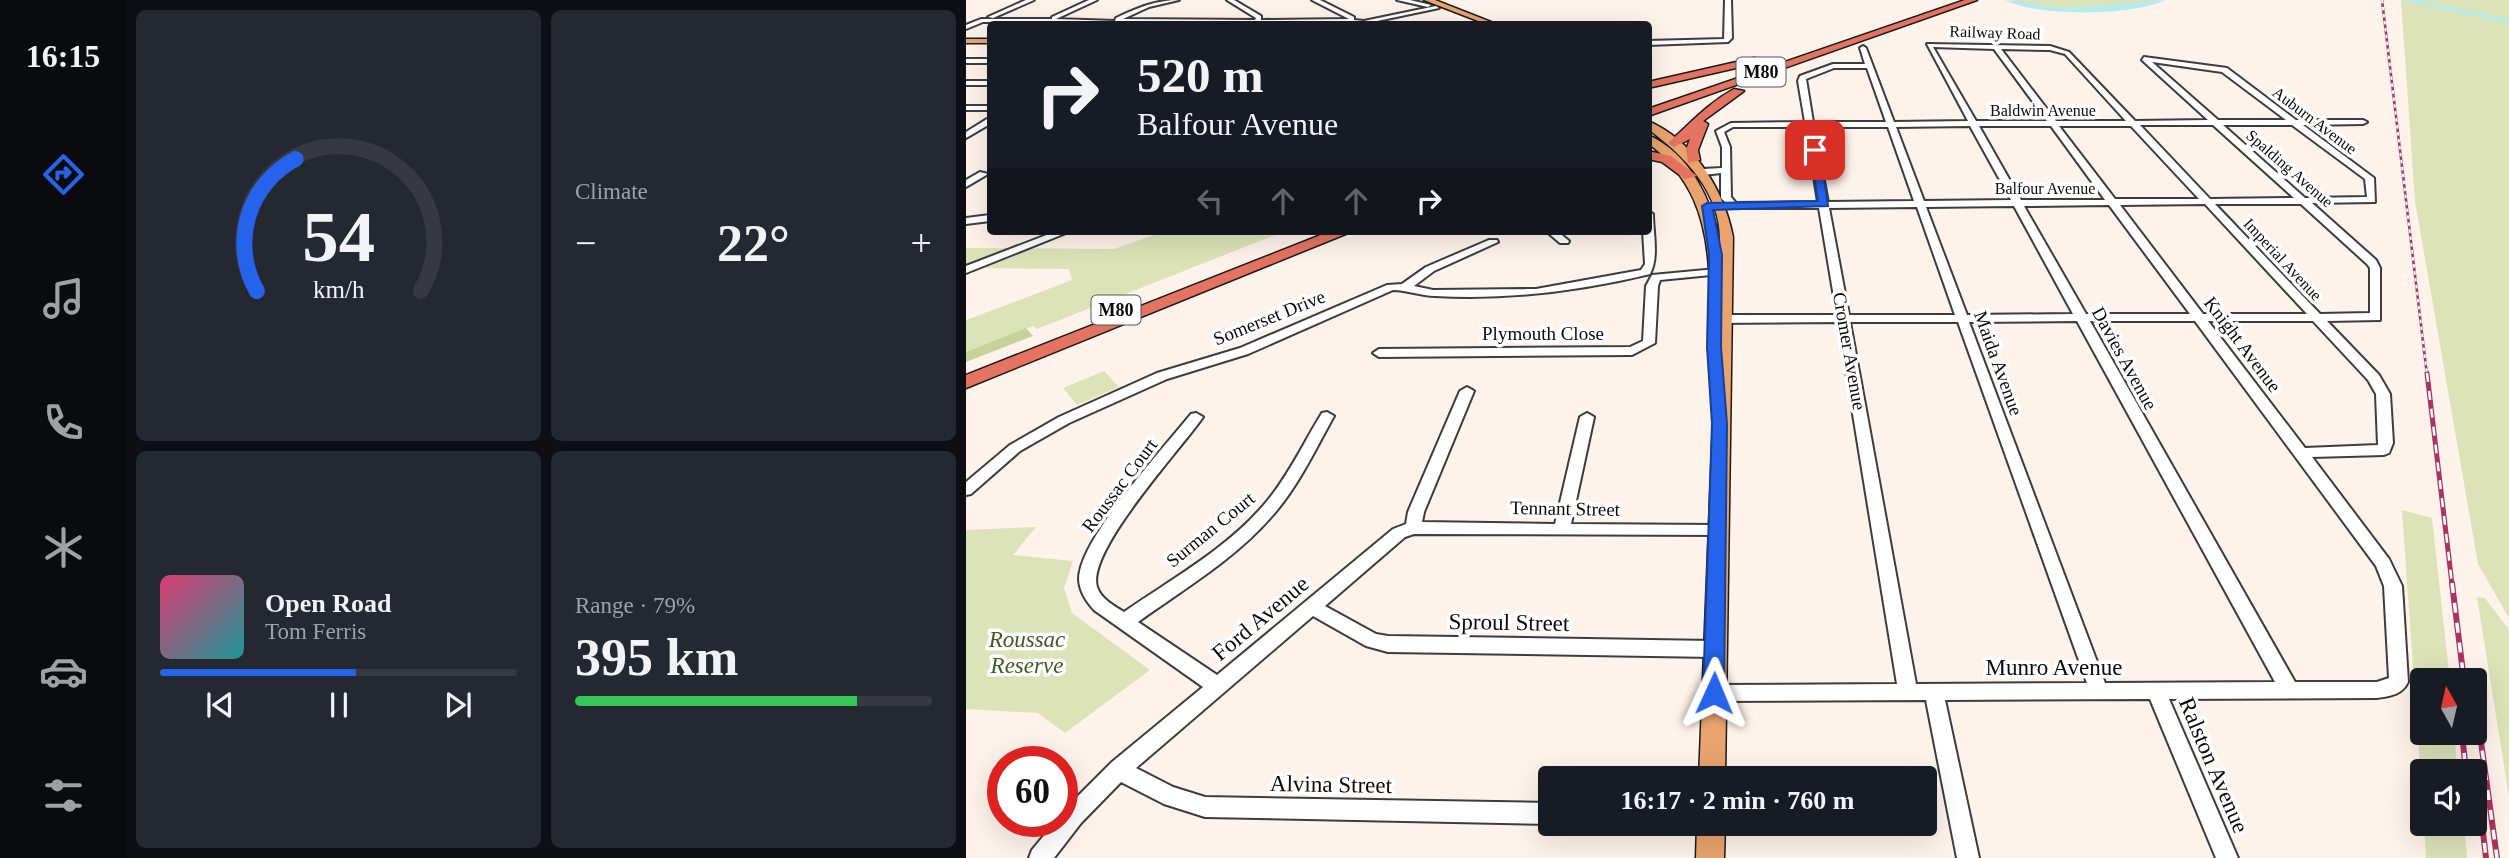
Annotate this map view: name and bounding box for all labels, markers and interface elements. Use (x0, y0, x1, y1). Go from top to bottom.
street label: Railway Road (1949, 22, 2041, 44)
text: 16:15 (26, 38, 100, 74)
text: 520 m (1137, 48, 1264, 103)
icon: right (1022, 49, 1113, 140)
road number: M80 (1736, 58, 1786, 86)
street label: Auburn Avenue (2269, 83, 2360, 157)
street label: Baldwin Avenue (1990, 102, 2096, 119)
text: Balfour Avenue (1137, 106, 1338, 142)
pin (1785, 120, 1845, 180)
street label: Spalding Avenue (2242, 126, 2336, 211)
icon: arrive (1796, 131, 1834, 169)
icon: directions (39, 150, 88, 199)
text: Climate (575, 179, 648, 204)
street label: Balfour Avenue (1995, 180, 2095, 197)
icon: left (1191, 182, 1229, 220)
icon: ahead (1264, 182, 1302, 220)
icon: ahead (1337, 182, 1375, 220)
icon: right (1410, 182, 1448, 220)
text: 54 (302, 197, 375, 278)
text: 22° (717, 215, 790, 272)
street label: Imperial Avenue (2240, 215, 2325, 305)
text: − (575, 222, 596, 264)
text: + (911, 222, 932, 264)
icon: music (39, 274, 88, 323)
text: km/h (313, 276, 365, 303)
street label: Somerset Drive (1210, 285, 1328, 349)
street label: Cromer Avenue (1829, 290, 1870, 412)
street label: Knight Avenue (2200, 292, 2285, 396)
road number: M80 (1091, 296, 1140, 324)
street label: Davies Avenue (2088, 303, 2161, 413)
street label: Maida Avenue (1970, 308, 2027, 418)
street label: Plymouth Close (1482, 323, 1604, 344)
icon: phone (39, 398, 88, 447)
street label: Roussac Court (1078, 434, 1162, 536)
street label: Surman Court (1162, 487, 1259, 571)
street label: Tennant Street (1510, 497, 1621, 520)
icon: climate (39, 523, 88, 572)
street label: Ford Avenue (1207, 571, 1313, 666)
text: Open Road (265, 589, 391, 618)
text: Range · 79% (575, 593, 695, 618)
street label: Sproul Street (1448, 609, 1570, 636)
text: Tom Ferris (265, 619, 366, 644)
park label: Roussac Reserve (988, 627, 1065, 678)
text: 395 km (575, 629, 738, 686)
icon: car (39, 647, 88, 696)
street label: Munro Avenue (1986, 655, 2122, 680)
position arrow (1677, 656, 1751, 730)
north arrow (2410, 668, 2487, 746)
map controls (2410, 668, 2487, 836)
icon: previous (201, 686, 239, 724)
icon: pause (320, 686, 358, 724)
icon: next (439, 686, 477, 724)
street label: Ralston Avenue (2174, 694, 2253, 837)
speed limit sign: 60 (987, 746, 1078, 837)
button: sound (2410, 759, 2487, 836)
icon: filters (39, 771, 88, 820)
street label: Alvina Street (1270, 771, 1393, 798)
text: 16:17 · 2 min · 760 m (1621, 786, 1855, 815)

